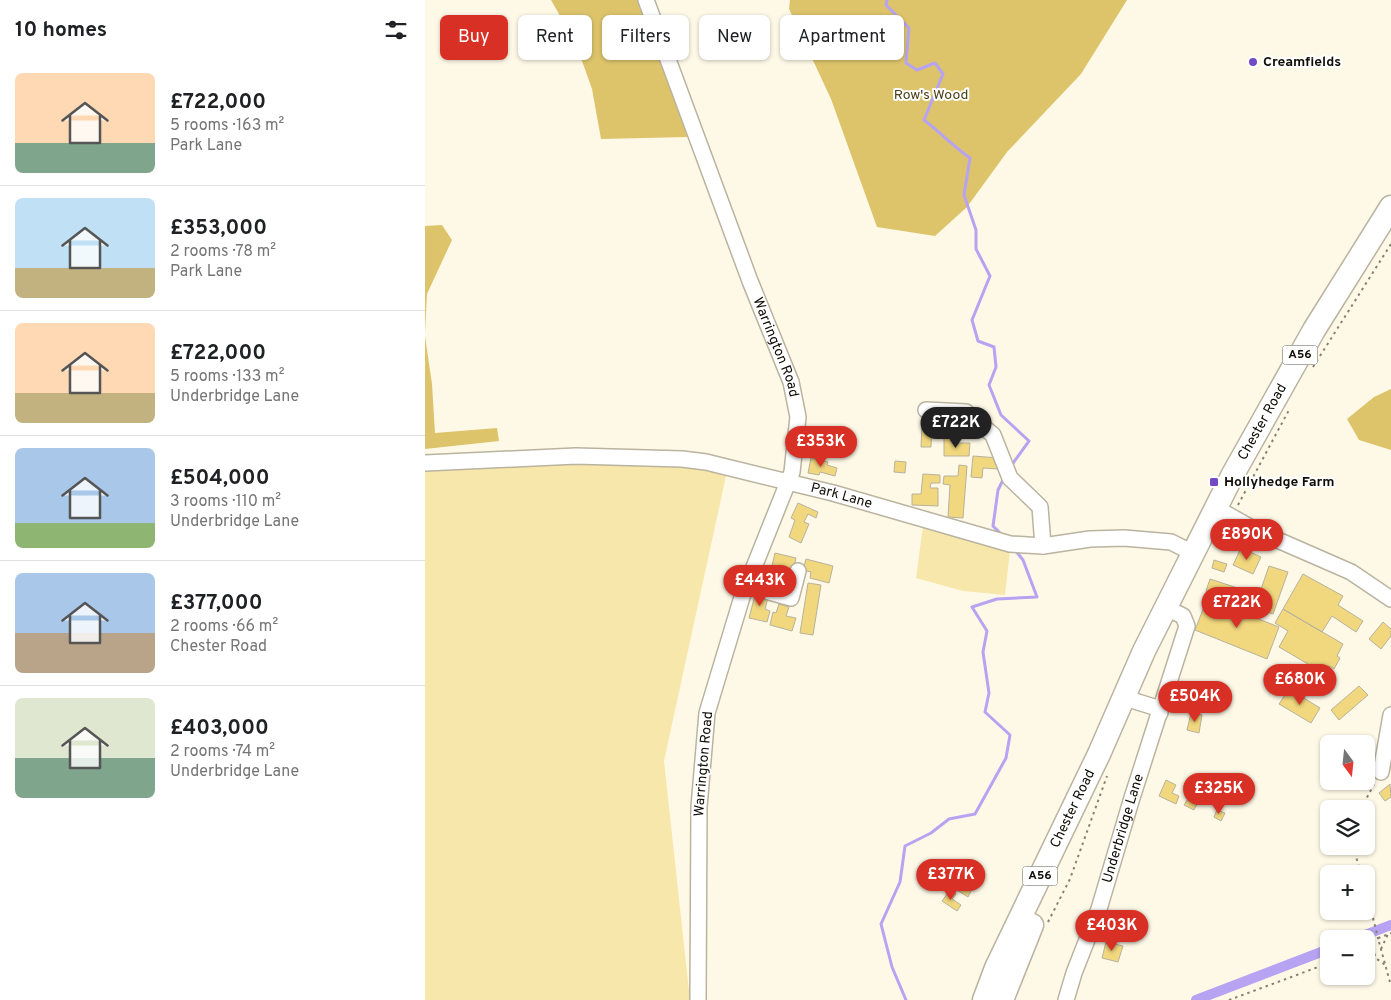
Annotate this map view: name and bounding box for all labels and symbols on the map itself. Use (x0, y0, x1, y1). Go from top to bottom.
place label: Creamfields (1263, 54, 1341, 71)
marker: Creamfields (1247, 56, 1259, 68)
park label: Row's Wood (894, 87, 968, 104)
street label: Warrington Road (749, 295, 802, 399)
road number: A56 (1283, 346, 1317, 364)
street label: Chester Road (1234, 381, 1291, 463)
pin: £722K (921, 406, 991, 449)
pin: £353K (786, 426, 856, 468)
place label: Hollyhedge Farm (1224, 474, 1335, 491)
marker: Hollyhedge Farm (1208, 476, 1220, 488)
street label: Park Lane (809, 479, 874, 512)
pin: £890K (1212, 518, 1282, 561)
pin: £443K (725, 564, 795, 607)
pin: £722K (1202, 586, 1272, 629)
pin: £680K (1265, 664, 1335, 706)
pin: £504K (1160, 680, 1230, 723)
street label: Warrington Road (691, 711, 717, 817)
north arrow (1320, 735, 1375, 790)
street label: Chester Road (1047, 767, 1099, 851)
street label: Underbridge Lane (1099, 772, 1148, 885)
pin: £325K (1184, 772, 1254, 815)
pin: £377K (916, 858, 986, 901)
road number: A56 (1023, 866, 1057, 886)
pin: £403K (1077, 910, 1147, 952)

